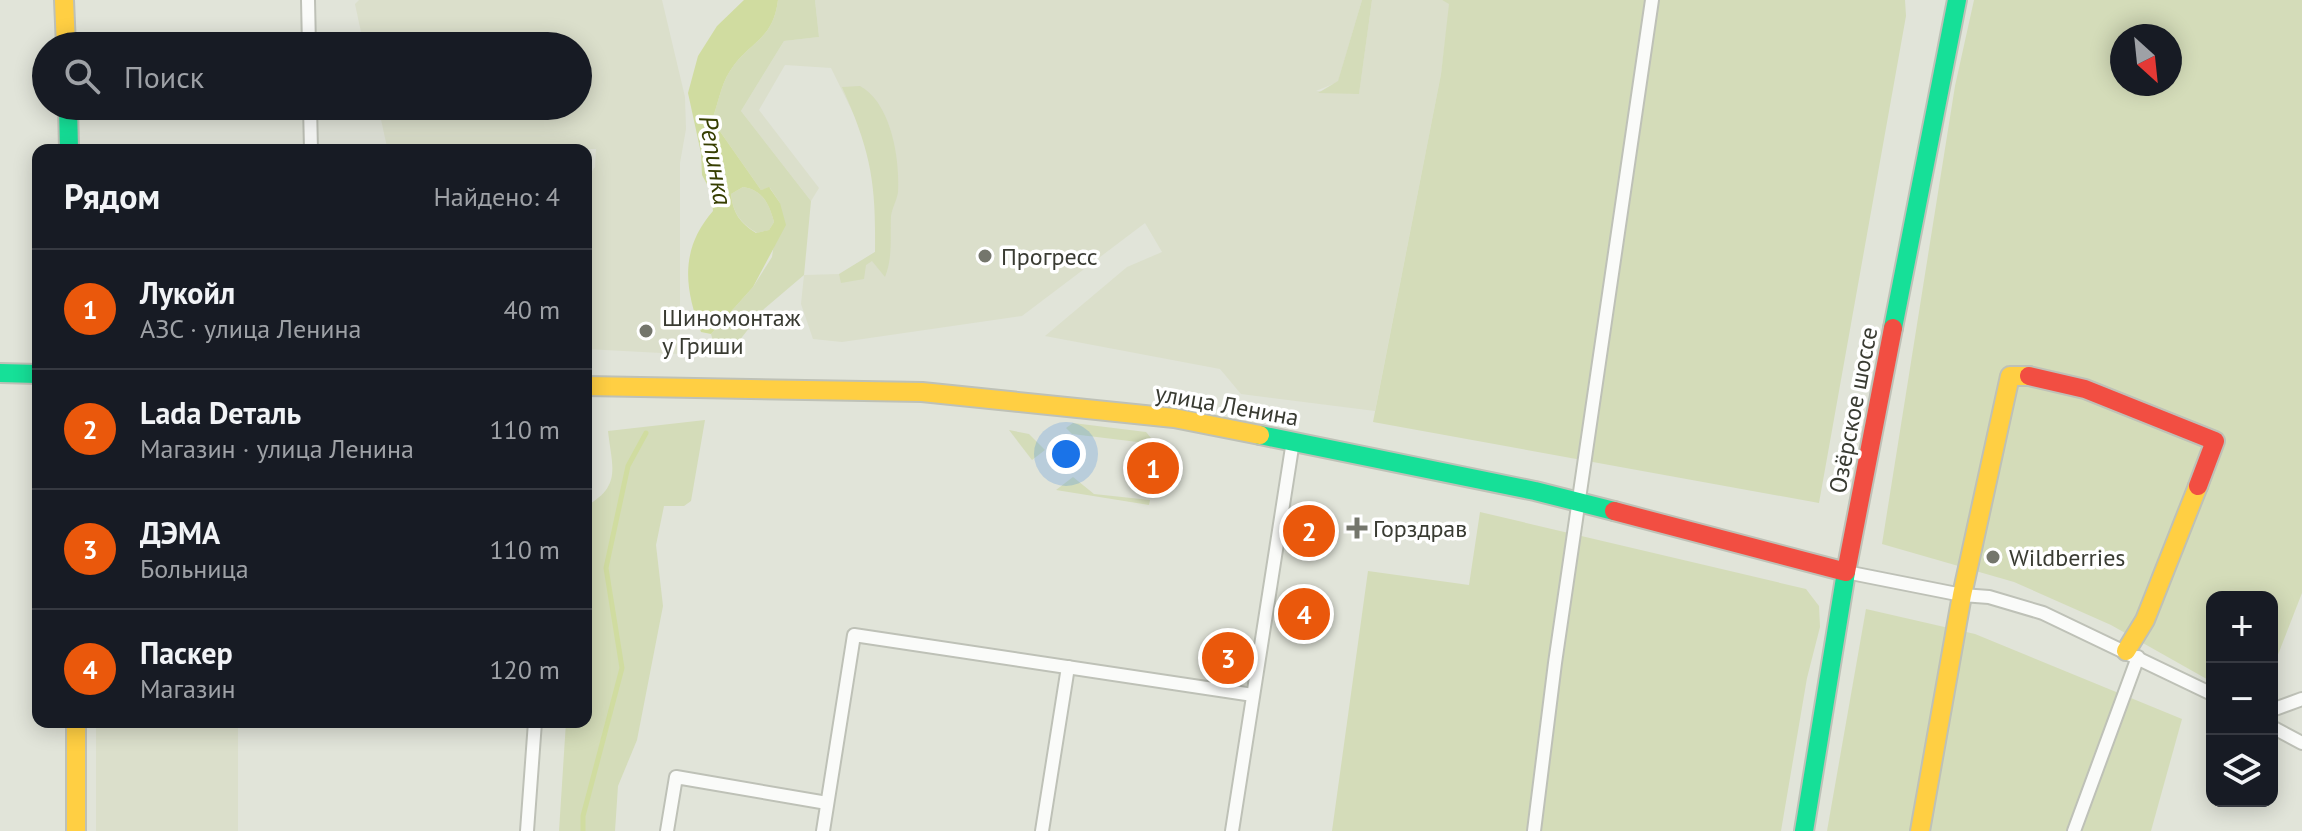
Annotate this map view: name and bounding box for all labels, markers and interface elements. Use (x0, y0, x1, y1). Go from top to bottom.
north arrow (2110, 24, 2182, 96)
search box (32, 32, 592, 120)
icon: search (60, 54, 104, 98)
text: Поиск (124, 57, 204, 96)
water label: Репинка (692, 113, 740, 208)
text: Рядом (64, 174, 160, 218)
text: Найдено: 4 (433, 180, 560, 213)
place label: Прогресс (1001, 241, 1098, 272)
marker: Прогресс (976, 247, 994, 265)
text: Лукойл (140, 273, 235, 312)
text: 1 (83, 293, 97, 326)
text: 40 m (504, 293, 560, 326)
place label: Шиномонтаж у Гриши (662, 302, 801, 361)
text: АЗС · улица Ленина (140, 312, 361, 345)
marker: Шиномонтаж у Гриши (637, 322, 655, 340)
street label: Озёрское шоссе (1822, 324, 1884, 496)
street label: улица Ленина (1153, 377, 1301, 433)
text: Lada Dеталь (140, 393, 301, 432)
text: 2 (83, 413, 97, 446)
text: 110 m (489, 413, 560, 446)
text: Магазин · улица Ленина (140, 432, 414, 465)
your location (1046, 434, 1086, 474)
pin: 1 (1127, 438, 1179, 498)
pin: 2 (1283, 501, 1335, 561)
text: ДЭМА (140, 513, 220, 552)
place label: Горздрав (1373, 513, 1467, 544)
marker: Горздрав (1348, 519, 1366, 537)
text: 3 (83, 533, 97, 566)
text: 110 m (489, 533, 560, 566)
place label: Wildberries (2009, 542, 2125, 573)
marker: Wildberries (1984, 548, 2002, 566)
text: Больница (140, 552, 249, 585)
pin: 4 (1278, 584, 1330, 644)
map controls (2206, 591, 2278, 807)
button: + (2206, 591, 2278, 663)
pin: 3 (1202, 628, 1254, 688)
text: Паскер (140, 633, 233, 672)
text: 4 (83, 653, 97, 686)
text: 120 m (489, 653, 560, 686)
button: − (2206, 663, 2278, 735)
text: Магазин (140, 672, 236, 705)
button: layers (2206, 735, 2278, 807)

